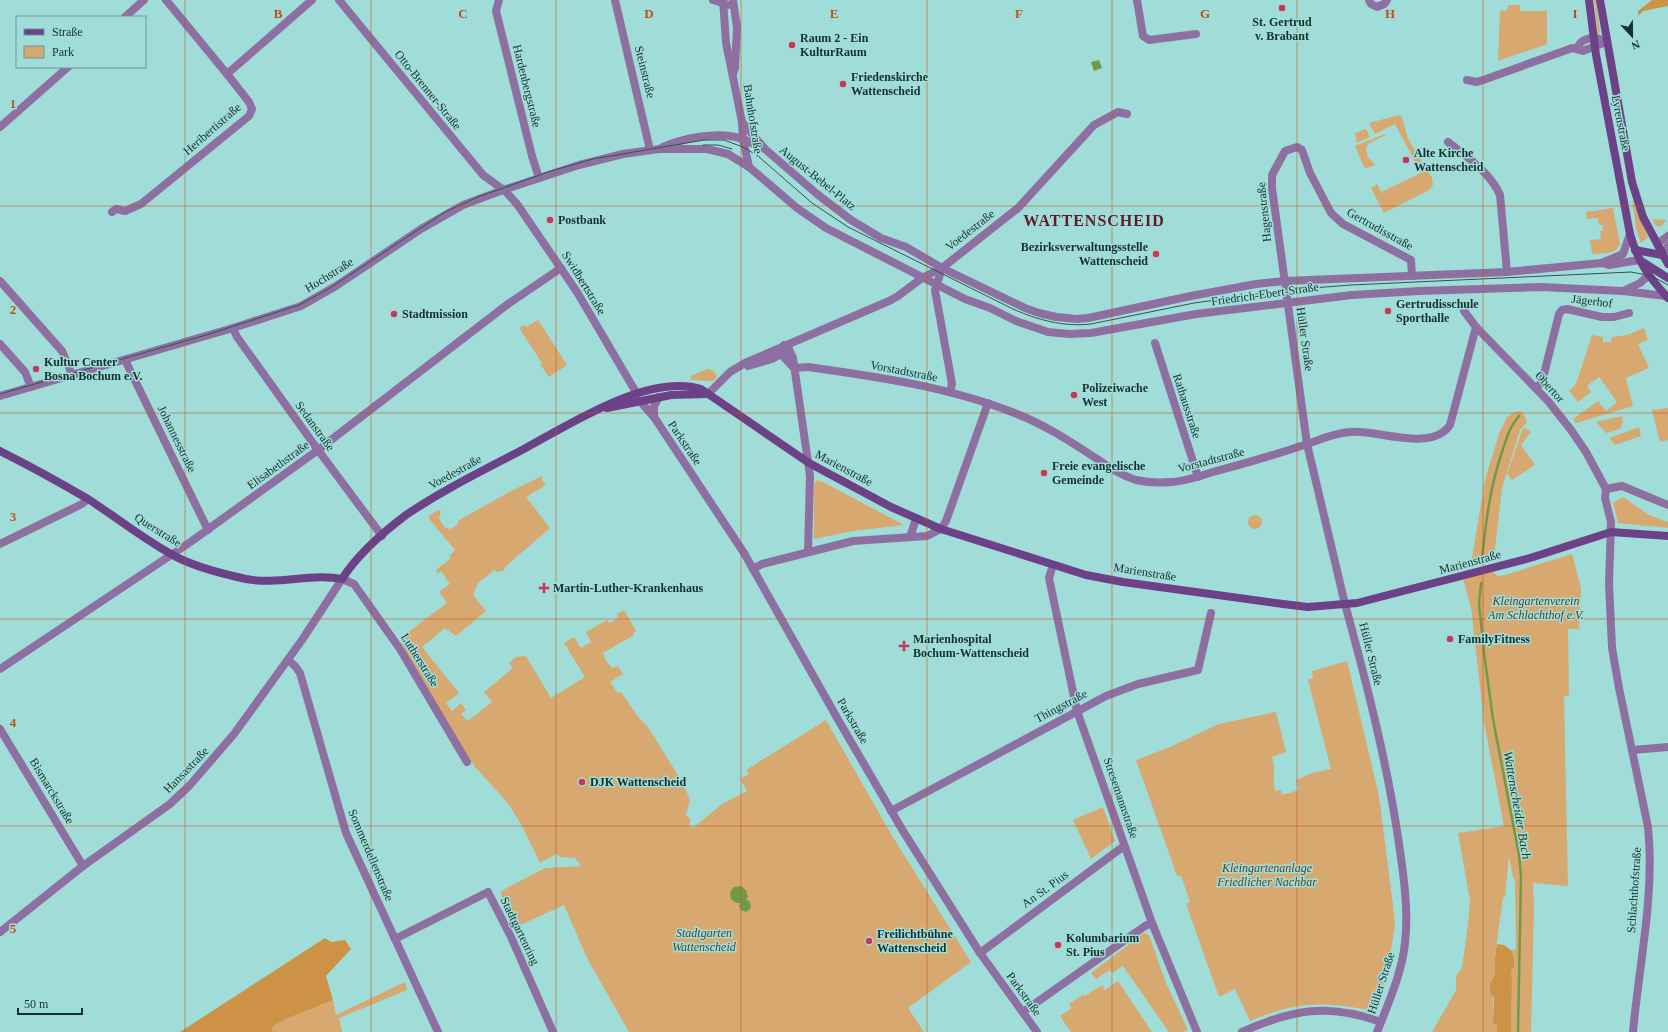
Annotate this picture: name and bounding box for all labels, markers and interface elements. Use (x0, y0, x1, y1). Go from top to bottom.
marker: St. Gertrud v. Brabant (1277, 3, 1287, 13)
text: B (274, 6, 283, 21)
text: C (458, 6, 468, 21)
text: D (644, 6, 654, 21)
text: E (830, 6, 838, 21)
text: F (1015, 6, 1023, 21)
text: G (1200, 6, 1210, 21)
text: H (1385, 6, 1395, 21)
text: I (1572, 6, 1578, 21)
place label: St. Gertrud v. Brabant (1252, 15, 1312, 43)
legend (16, 16, 146, 68)
north arrow (1612, 16, 1652, 56)
text: Straße (52, 25, 83, 39)
place label: Raum 2 - Ein KulturRaum (800, 31, 869, 59)
text: N (1630, 38, 1642, 52)
marker: Raum 2 - Ein KulturRaum (787, 40, 797, 50)
street label: Hardenbergstraße (510, 43, 544, 129)
street label: Steinstraße (632, 44, 658, 100)
text: Park (52, 45, 74, 59)
street label: Otto-Brenner-Straße (392, 47, 464, 133)
place label: Friedenskirche Wattenscheid (851, 70, 929, 98)
marker: Friedenskirche Wattenscheid (838, 79, 848, 89)
street label: Bahnhofstraße (741, 83, 765, 155)
street label: Lyrenstraße (1609, 94, 1633, 152)
text: 1 (10, 96, 16, 111)
street label: Heribertistraße (180, 100, 244, 158)
street label: August-Bebel-Platz (777, 143, 859, 213)
place label: Alte Kirche Wattenscheid (1414, 146, 1484, 174)
marker: Alte Kirche Wattenscheid (1401, 155, 1411, 165)
street label: Hagenstraße (1254, 181, 1274, 243)
street label: Gertrudisstraße (1344, 205, 1416, 253)
street label: Voedestraße (943, 206, 997, 254)
district label: WATTENSCHEID (1023, 212, 1165, 229)
place label: Postbank (558, 213, 606, 227)
marker: Postbank (545, 215, 555, 225)
place label: Bezirksverwaltungsstelle Wattenscheid (1021, 240, 1149, 268)
street label: Swidbertstraße (559, 249, 609, 317)
marker: Bezirksverwaltungsstelle Wattenscheid (1151, 249, 1161, 259)
street label: Hochstraße (302, 255, 356, 295)
street label: Friedrich-Ebert-Straße (1210, 280, 1320, 308)
street label: Jägerhof (1571, 292, 1613, 310)
place label: Gertrudisschule Sporthalle (1396, 297, 1479, 325)
text: 2 (10, 302, 16, 317)
street label: Hüller Straße (1294, 306, 1316, 372)
marker: Gertrudisschule Sporthalle (1383, 306, 1393, 316)
place label: Stadtmission (402, 307, 468, 321)
marker: Stadtmission (389, 309, 399, 319)
place label: Kultur Center Bosna Bochum e.V. (44, 355, 142, 383)
street label: Vorstadtstraße (869, 358, 939, 384)
marker: Kultur Center Bosna Bochum e.V. (31, 364, 41, 374)
street label: Obertor (1532, 368, 1568, 406)
street label: Rathausstraße (1170, 372, 1204, 440)
place label: Polizeiwache West (1082, 381, 1149, 409)
marker: Polizeiwache West (1069, 390, 1079, 400)
street label: Sedanstraße (292, 398, 338, 454)
street label: Johannesstraße (155, 403, 199, 475)
street label: Parkstraße (665, 418, 705, 468)
street label: Elisabethstraße (244, 438, 312, 492)
street label: Vorstadtstraße (1176, 444, 1246, 476)
street label: Marienstraße (813, 447, 875, 489)
street label: Voedestraße (426, 452, 484, 492)
place label: Freie evangelische Gemeinde (1052, 459, 1146, 487)
marker: Freie evangelische Gemeinde (1039, 468, 1049, 478)
text: 3 (10, 509, 17, 524)
street label: Querstraße (132, 510, 184, 550)
street label: Marienstraße (1438, 547, 1502, 577)
street label: Marienstraße (1113, 560, 1177, 584)
place label: Martin-Luther-Krankenhaus (553, 581, 704, 595)
marker: Martin-Luther-Krankenhaus (538, 582, 550, 594)
park label: Kleingartenverein Am Schlachthof e.V. (1487, 594, 1584, 622)
street label: Hüller Straße (1356, 621, 1386, 687)
street label: Lutherstraße (398, 631, 442, 689)
place label: Marienhospital Bochum-Wattenscheid (913, 632, 1029, 660)
place label: FamilyFitness (1458, 632, 1530, 646)
marker: FamilyFitness (1445, 634, 1455, 644)
marker: Marienhospital Bochum-Wattenscheid (898, 640, 910, 652)
street label: Thingstraße (1032, 686, 1090, 726)
street label: Parkstraße (834, 696, 872, 746)
text: 4 (10, 715, 17, 730)
street label: Hansastraße (161, 744, 211, 796)
water label: Wattenscheider Bach (1501, 750, 1534, 860)
street label: Bismarckstraße (27, 755, 77, 827)
street label: Stresemannstraße (1101, 756, 1141, 840)
place label: DJK Wattenscheid (590, 775, 686, 789)
marker: DJK Wattenscheid (577, 777, 587, 787)
street label: Sommerdellenstraße (345, 807, 397, 903)
street label: Schlachthofstraße (1624, 847, 1644, 933)
park label: Kleingartenanlage Friedlicher Nachbar (1216, 861, 1317, 889)
street label: An St. Pius (1019, 867, 1071, 911)
street label: Stadtgartenring (497, 895, 543, 967)
text: 5 (10, 921, 17, 936)
park label: Stadtgarten Wattenscheid (672, 926, 737, 954)
place label: Freilichtbühne Wattenscheid (877, 927, 953, 955)
place label: Kolumbarium St. Pius (1066, 931, 1139, 959)
marker: Freilichtbühne Wattenscheid (864, 936, 874, 946)
marker: Kolumbarium St. Pius (1053, 940, 1063, 950)
street label: Hüller Straße (1364, 950, 1398, 1016)
street label: Parkstraße (1003, 969, 1045, 1019)
scale bar (18, 990, 82, 1016)
text: 50 m (24, 997, 49, 1011)

